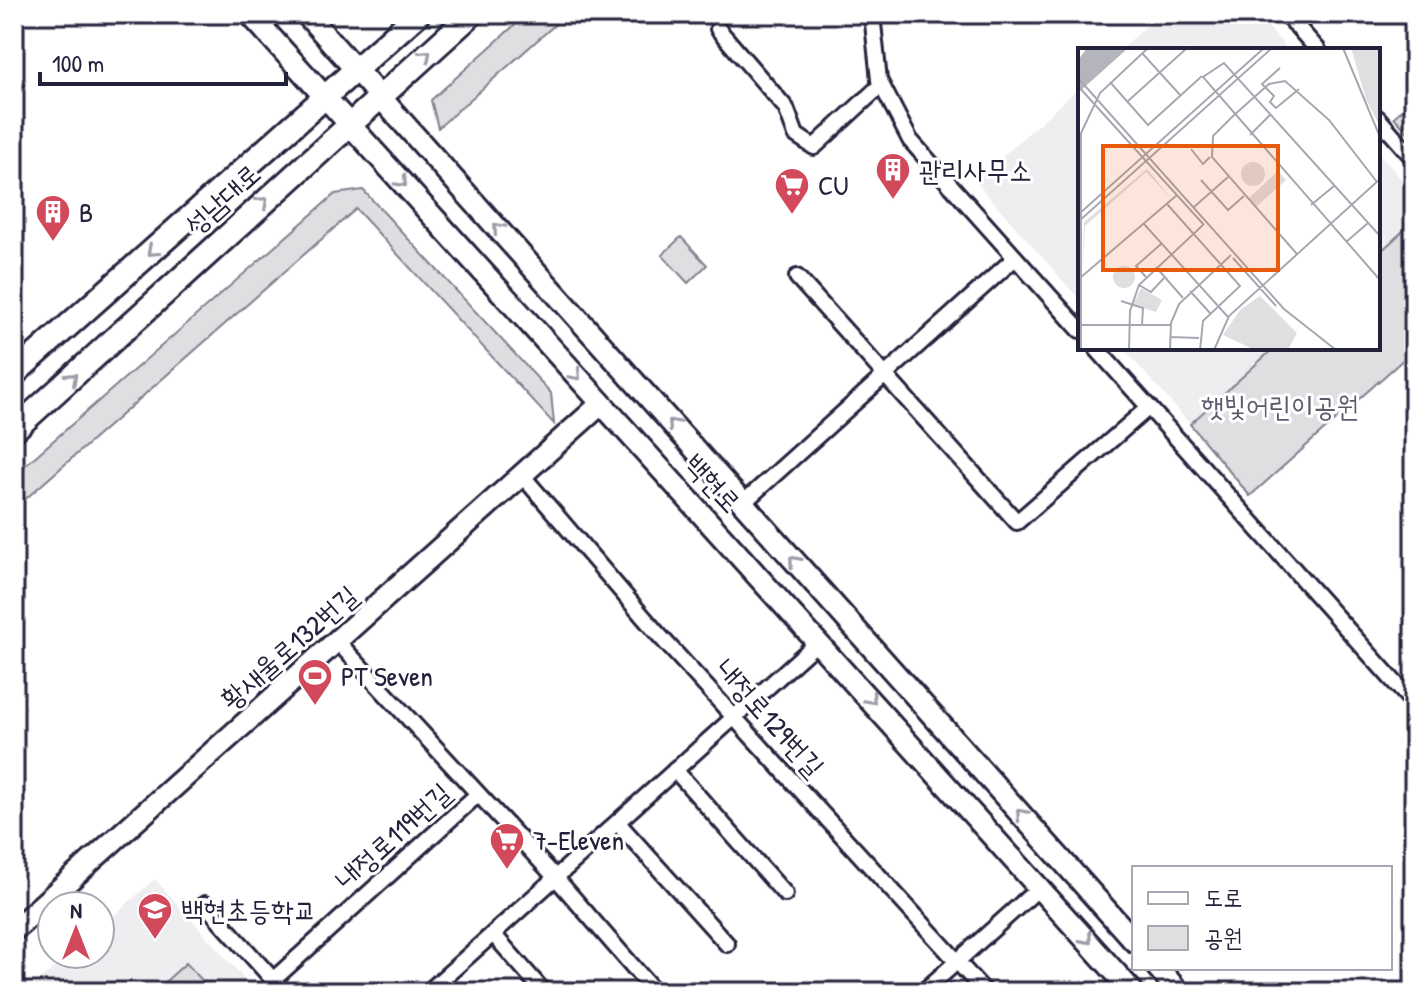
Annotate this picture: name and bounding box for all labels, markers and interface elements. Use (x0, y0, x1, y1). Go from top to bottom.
scale bar (40, 36, 286, 86)
text: 100 m (52, 47, 104, 79)
inset map (1078, 48, 1380, 350)
one-way arrow (416, 50, 431, 65)
building icon: 관리사무소 (874, 151, 912, 201)
place label: 관리사무소 (919, 151, 1032, 189)
street label: 성남대로 (176, 155, 268, 243)
supermarket icon: CU (773, 166, 811, 216)
place label: CU (818, 166, 849, 204)
one-way arrow (392, 173, 407, 187)
building icon: B (34, 193, 72, 243)
place label: B (79, 193, 93, 231)
one-way arrow (254, 198, 269, 212)
one-way arrow (493, 222, 508, 237)
one-way arrow (146, 241, 161, 255)
one-way arrow (566, 366, 580, 381)
one-way arrow (62, 373, 77, 387)
park label: 햇빛어린이공원 (1201, 387, 1359, 425)
one-way arrow (669, 418, 683, 433)
street label: 백현로 (676, 445, 750, 521)
one-way arrow (789, 555, 804, 570)
street label: 황새울로132번길 (212, 577, 366, 717)
street label: 내정로129번길 (707, 651, 833, 785)
sports icon: PT Seven (296, 657, 334, 707)
place label: PT Seven (341, 657, 433, 695)
one-way arrow (862, 690, 877, 704)
street label: 내정로119번길 (327, 774, 459, 898)
one-way arrow (1016, 809, 1030, 824)
supermarket icon: 7-Eleven (488, 821, 526, 871)
place label: 7-Eleven (533, 821, 624, 859)
legend (1132, 866, 1392, 970)
text: 도로 (1204, 881, 1243, 913)
north arrow (36, 890, 116, 970)
school or university icon: 백현초등학교 (136, 891, 174, 941)
place label: 백현초등학교 (181, 891, 316, 929)
text: N (70, 895, 82, 925)
text: 공원 (1204, 921, 1243, 953)
one-way arrow (1077, 930, 1092, 945)

